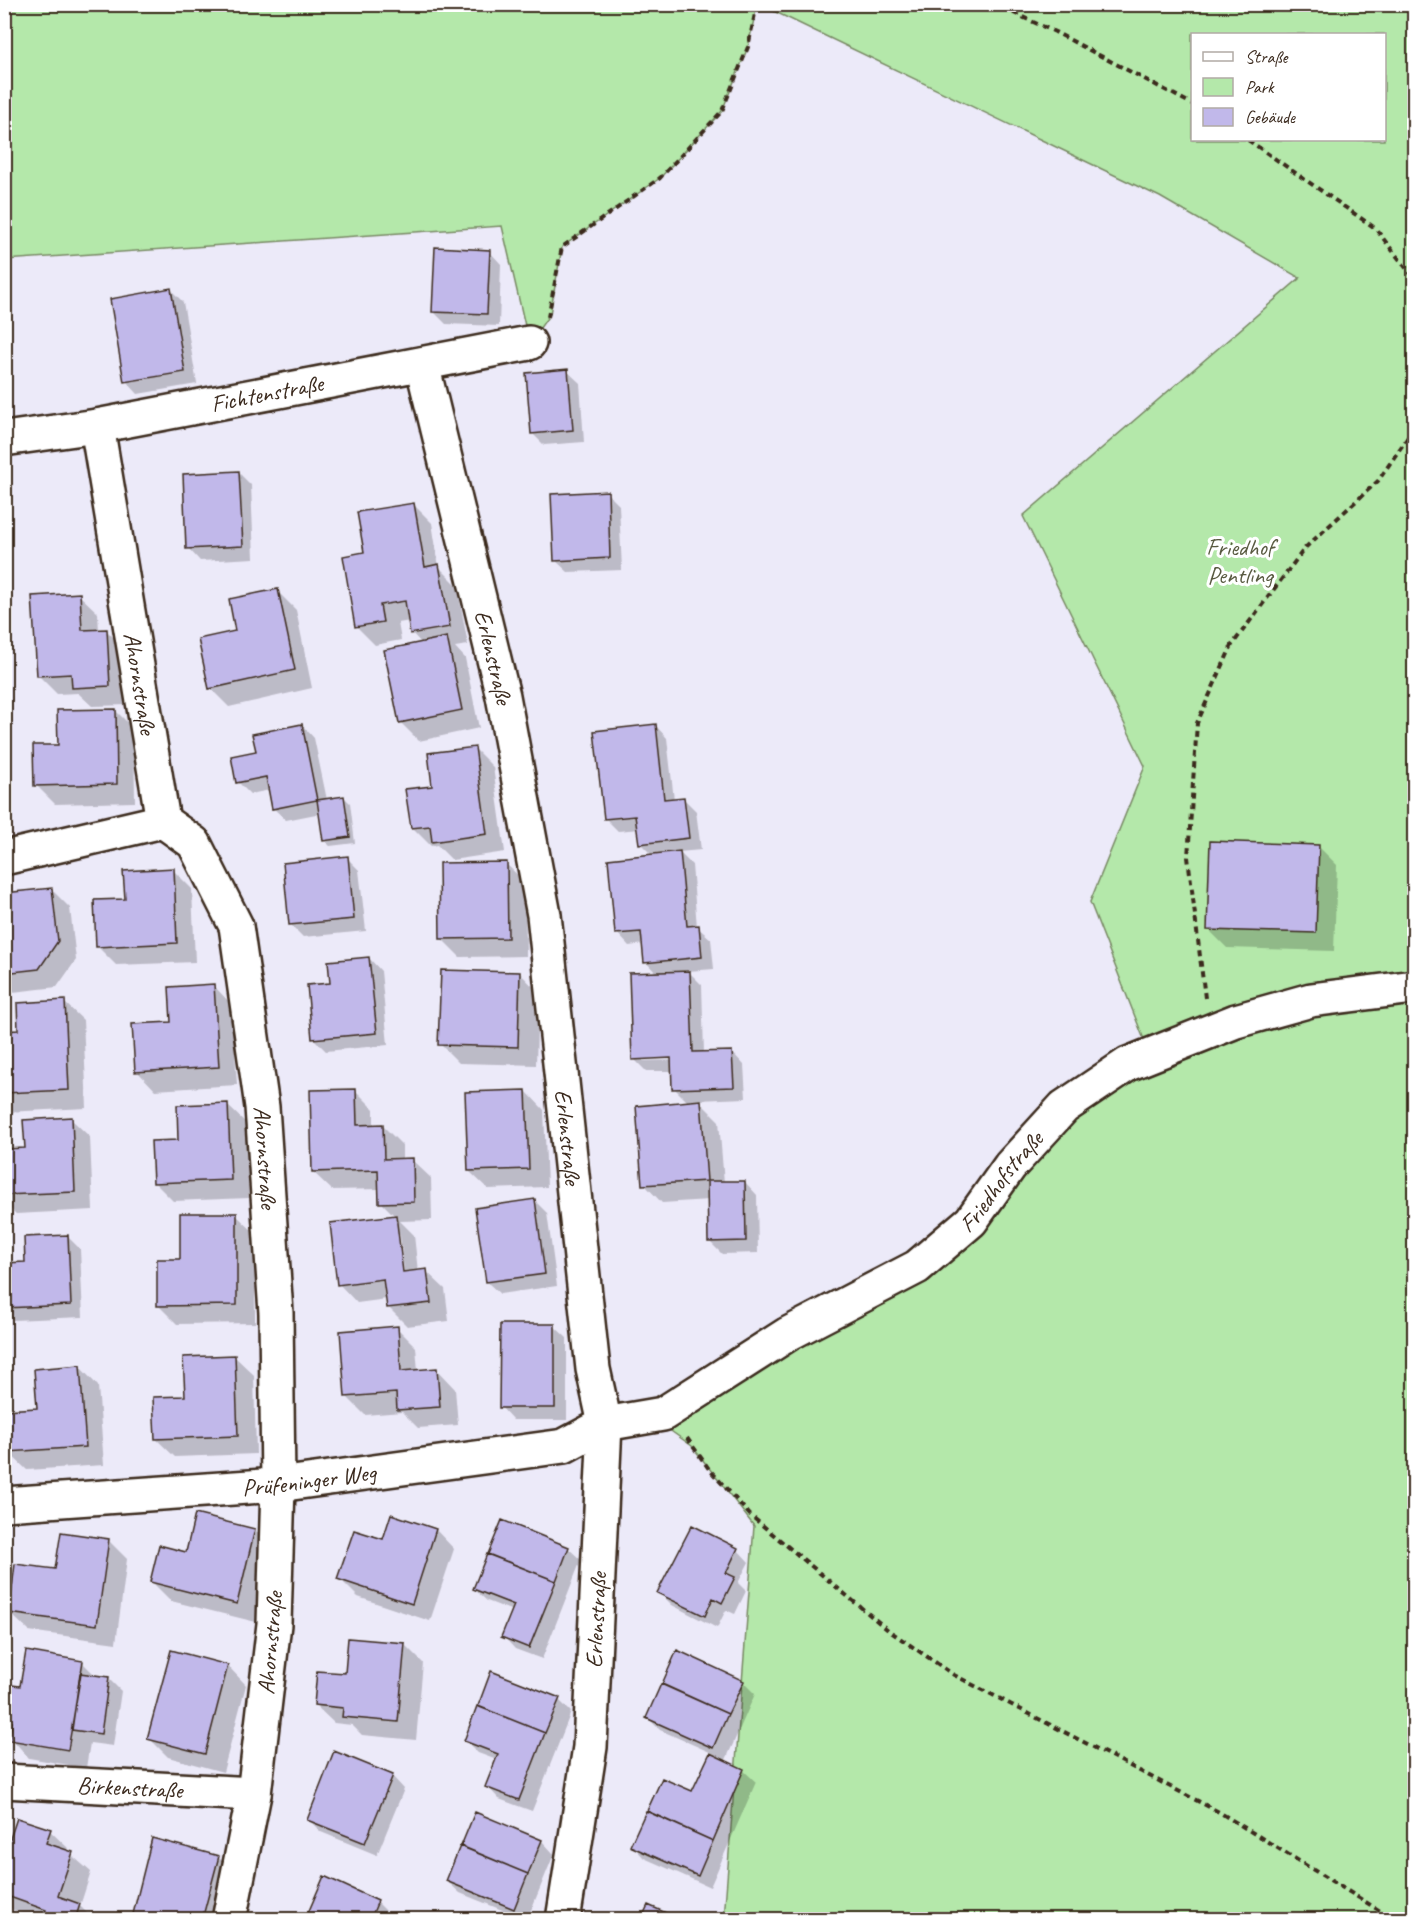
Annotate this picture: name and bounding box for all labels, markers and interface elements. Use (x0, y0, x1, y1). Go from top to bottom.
legend (1191, 33, 1386, 141)
text: Straße (1245, 46, 1289, 68)
text: Park (1245, 76, 1275, 98)
text: Gebäude (1245, 106, 1296, 128)
street label: Fichtenstraße (208, 367, 328, 419)
park label: Friedhof Pentling (1206, 532, 1279, 590)
street label: Erlenstraße (468, 607, 520, 709)
street label: Ahornstraße (117, 630, 164, 739)
street label: Erlenstraße (548, 1088, 588, 1189)
street label: Ahornstraße (247, 1105, 284, 1212)
street label: Friedhofstraße (953, 1123, 1051, 1239)
street label: Prüfeninger Weg (241, 1457, 379, 1502)
street label: Erlenstraße (579, 1569, 614, 1669)
street label: Ahornstraße (251, 1588, 290, 1696)
street label: Birkenstraße (76, 1770, 185, 1805)

